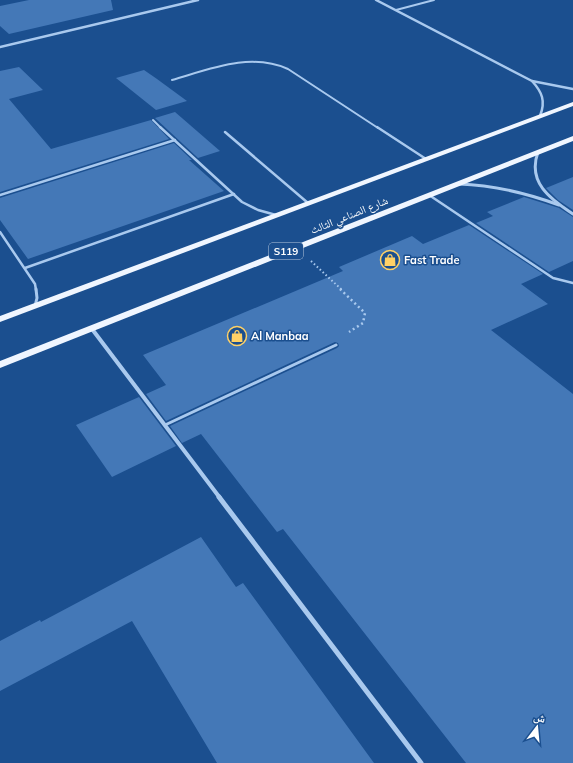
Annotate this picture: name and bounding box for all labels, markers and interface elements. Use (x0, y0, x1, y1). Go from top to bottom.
street label: شارع الصناعي الثالث (308, 193, 390, 239)
road number: S119 (269, 243, 303, 259)
shop icon: Fast Trade (379, 249, 401, 271)
place label: Fast Trade (404, 253, 459, 267)
shop icon: Al Manbaa (226, 325, 248, 347)
place label: Al Manbaa (251, 329, 309, 343)
north arrow (517, 707, 557, 747)
text: ش (532, 709, 548, 727)

